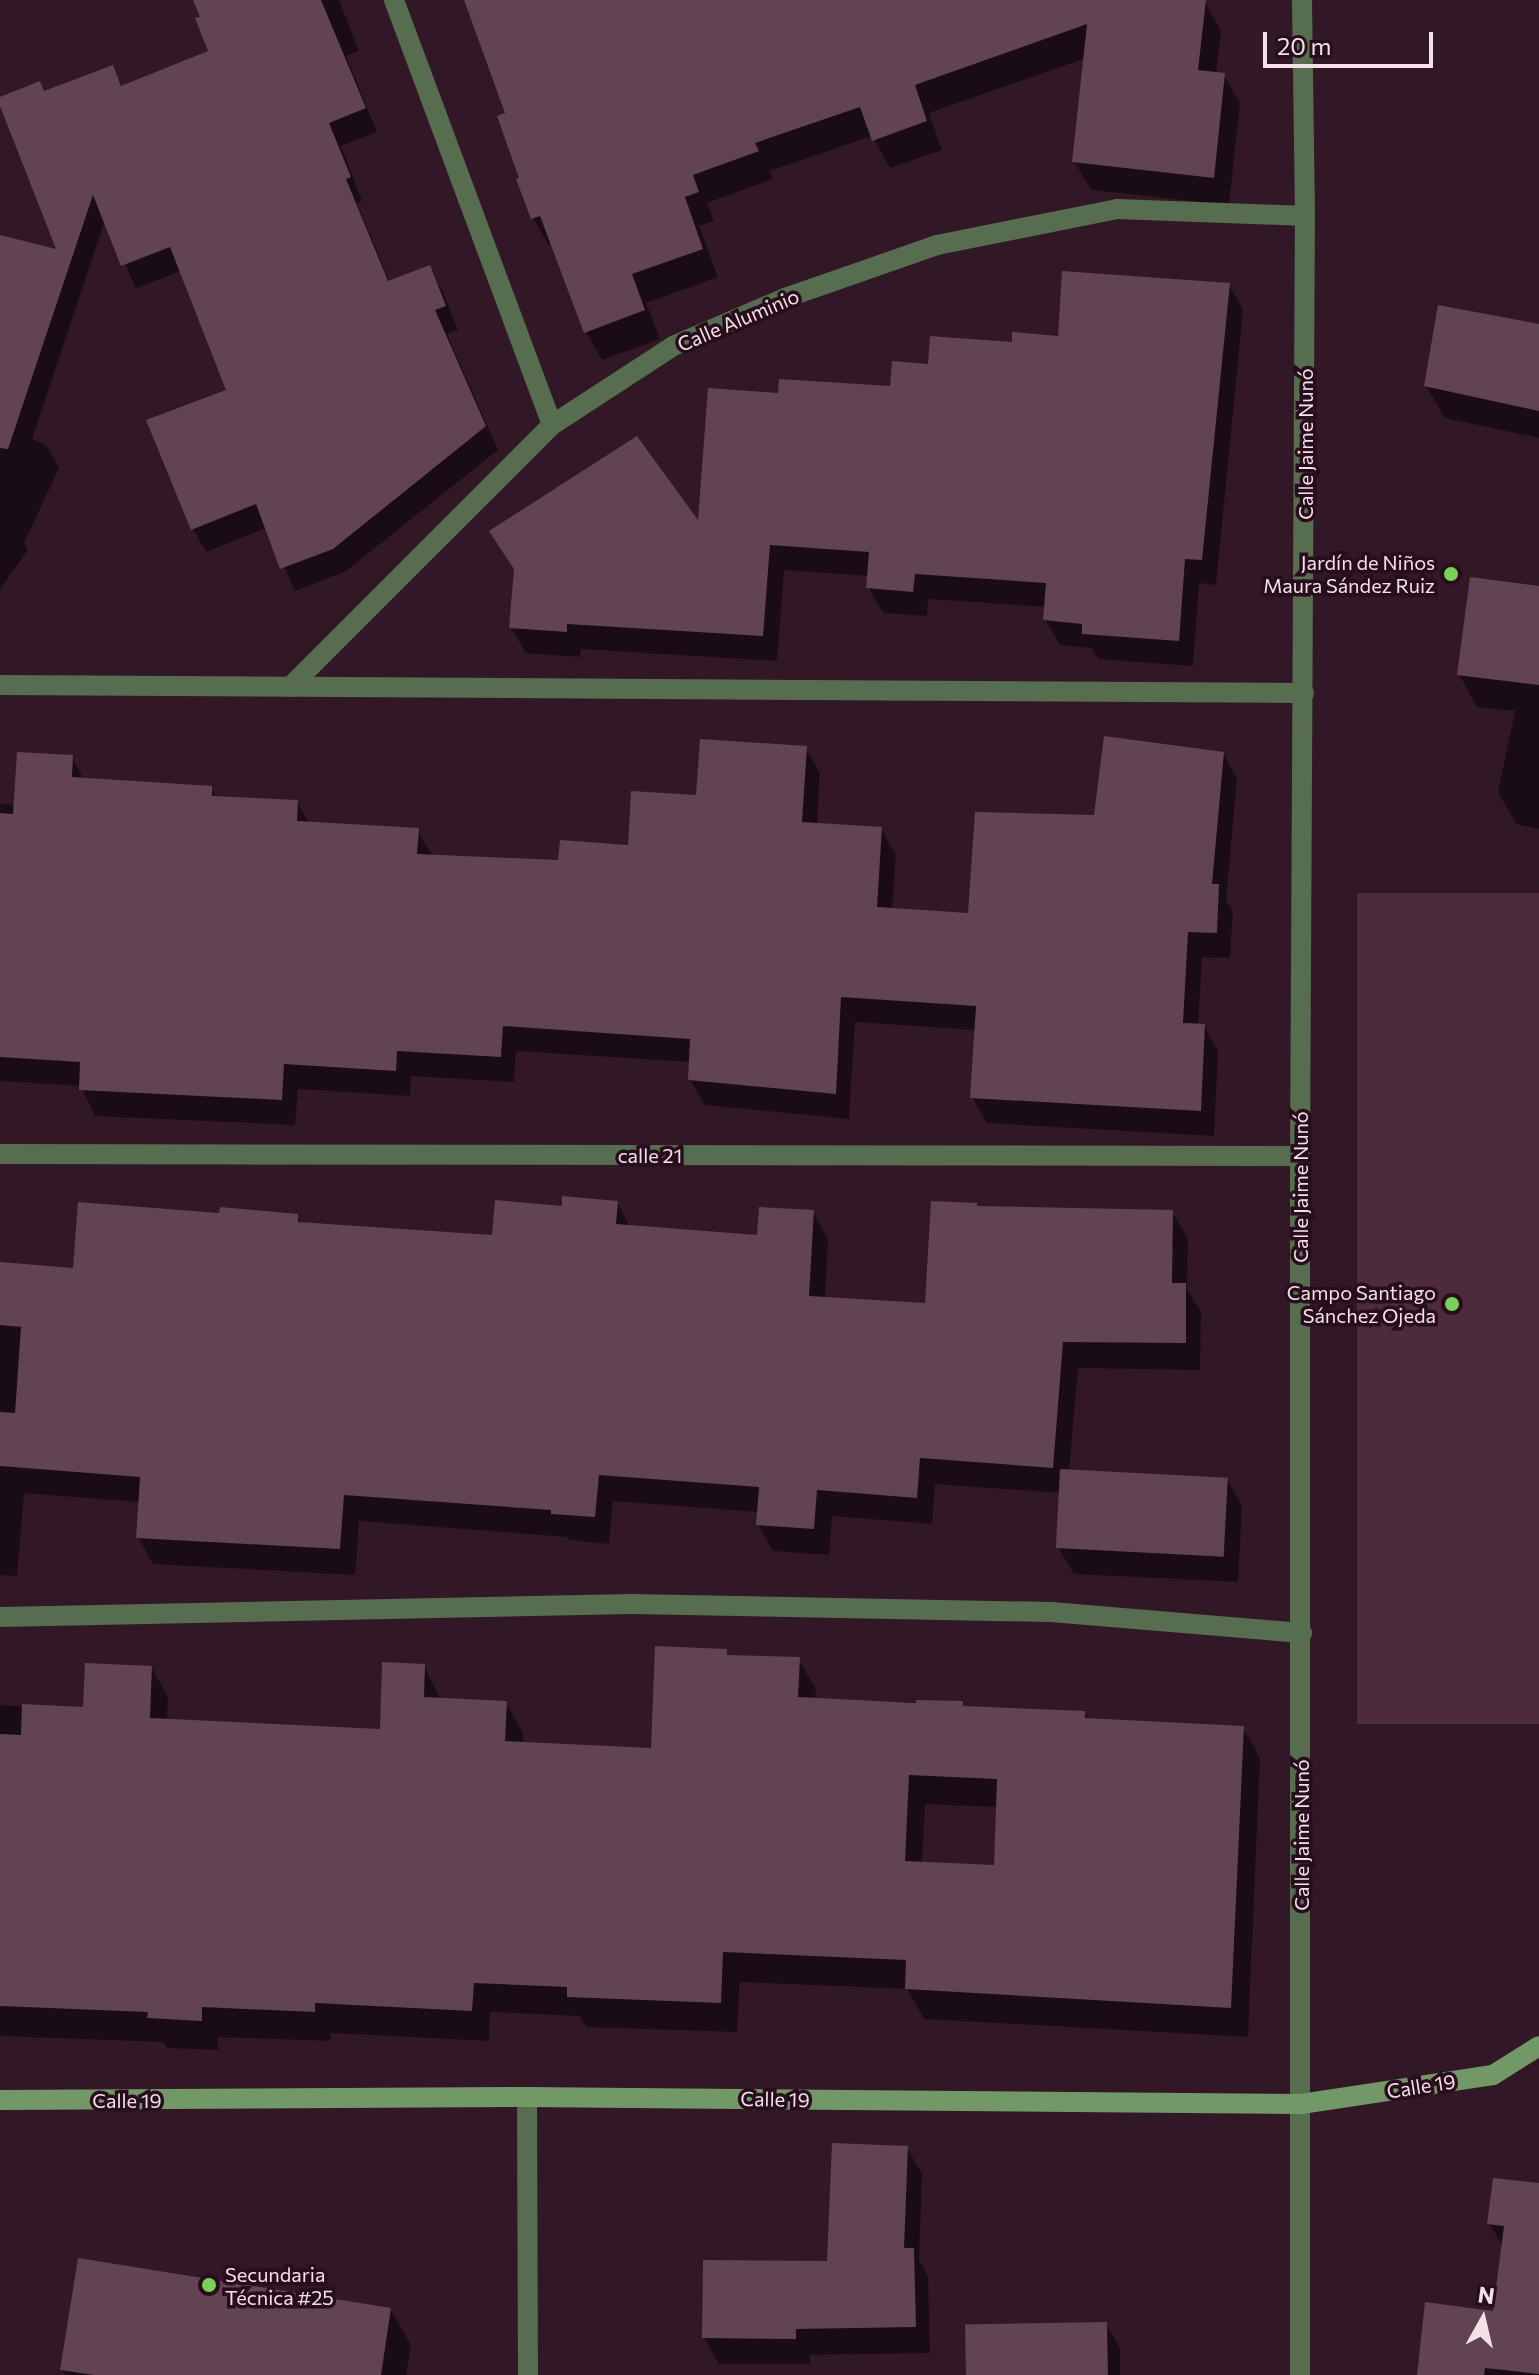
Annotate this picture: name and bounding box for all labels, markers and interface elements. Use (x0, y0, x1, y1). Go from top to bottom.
scale bar (1267, 16, 1437, 66)
text: 20 m (1277, 31, 1331, 60)
street label: Calle Aluminio (674, 284, 802, 356)
street label: Calle Jaime Nunó (1293, 368, 1317, 520)
place label: Jardín de Niños Maura Sández Ruiz (1263, 550, 1435, 597)
marker: Jardín de Niños Maura Sández Ruiz (1442, 565, 1460, 583)
street label: Calle Jaime Nunó (1288, 1111, 1312, 1263)
street label: calle 21 (618, 1143, 682, 1167)
place label: Campo Santiago Sánchez Ojeda (1287, 1280, 1436, 1327)
marker: Campo Santiago Sánchez Ojeda (1443, 1295, 1461, 1313)
street label: Calle Jaime Nunó (1289, 1759, 1313, 1911)
street label: Calle 19 (1385, 2069, 1457, 2103)
street label: Calle 19 (740, 2086, 810, 2112)
street label: Calle 19 (92, 2088, 162, 2112)
place label: Secundaria Técnica #25 (225, 2262, 334, 2309)
marker: Secundaria Técnica #25 (200, 2276, 218, 2294)
north arrow (1443, 2279, 1523, 2359)
text: N (1476, 2280, 1496, 2309)

